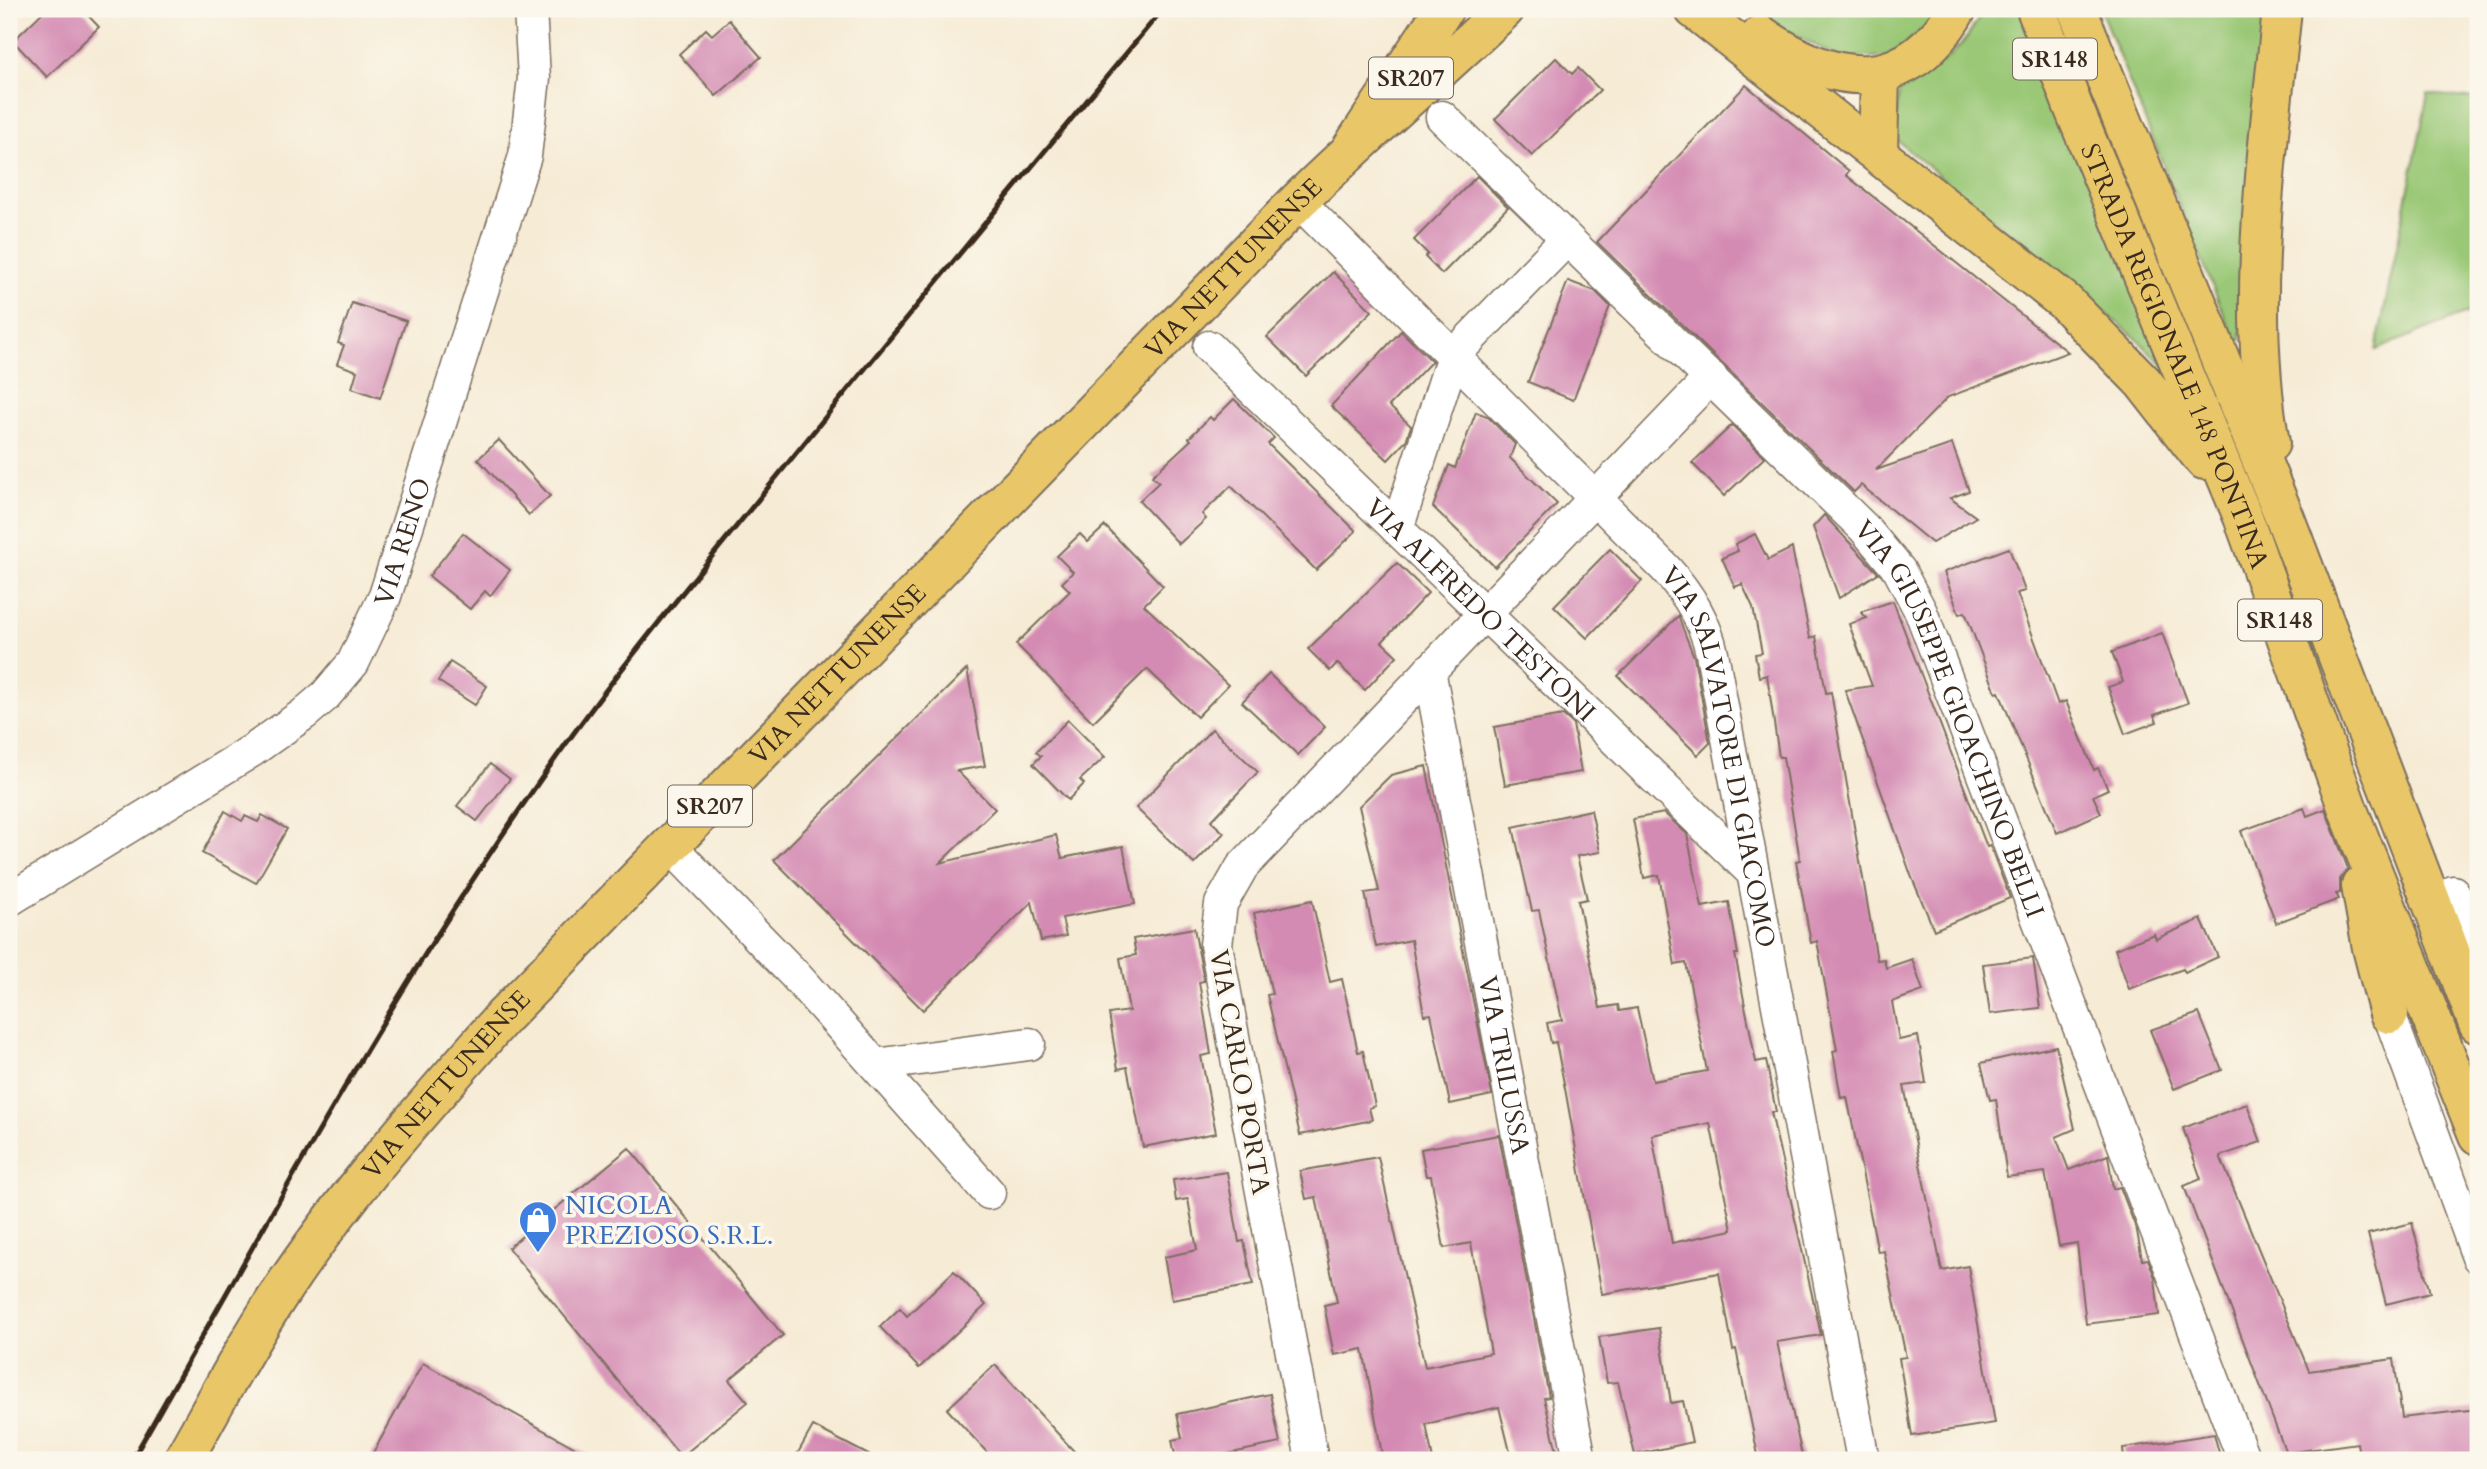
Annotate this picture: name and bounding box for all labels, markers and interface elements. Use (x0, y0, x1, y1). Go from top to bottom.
road number: SR148 (2013, 38, 2097, 80)
road number: SR207 (1369, 57, 1453, 98)
street label: STRADA REGIONALE 148 PONTINA (2073, 138, 2278, 574)
street label: VIA NETTUNENSE (1136, 170, 1329, 366)
street label: VIA RENO (366, 473, 439, 610)
street label: VIA ALFREDO TESTONI (1358, 490, 1604, 729)
street label: VIA GIUSEPPE GIOACHINO BELLI (1847, 512, 2053, 923)
street label: VIA SALVATORE DI GIACOMO (1653, 558, 1784, 951)
street label: VIA NETTUNENSE (741, 576, 934, 772)
road number: SR148 (2238, 600, 2322, 640)
road number: SR207 (668, 786, 752, 826)
street label: VIA CARLO PORTA (1201, 947, 1279, 1198)
street label: VIA TRILUSSA (1470, 973, 1539, 1158)
street label: VIA NETTUNENSE (354, 982, 538, 1186)
place label: NICOLA PREZIOSO S.R.L. (565, 1188, 773, 1253)
shop icon: NICOLA PREZIOSO S.R.L. (517, 1199, 559, 1254)

